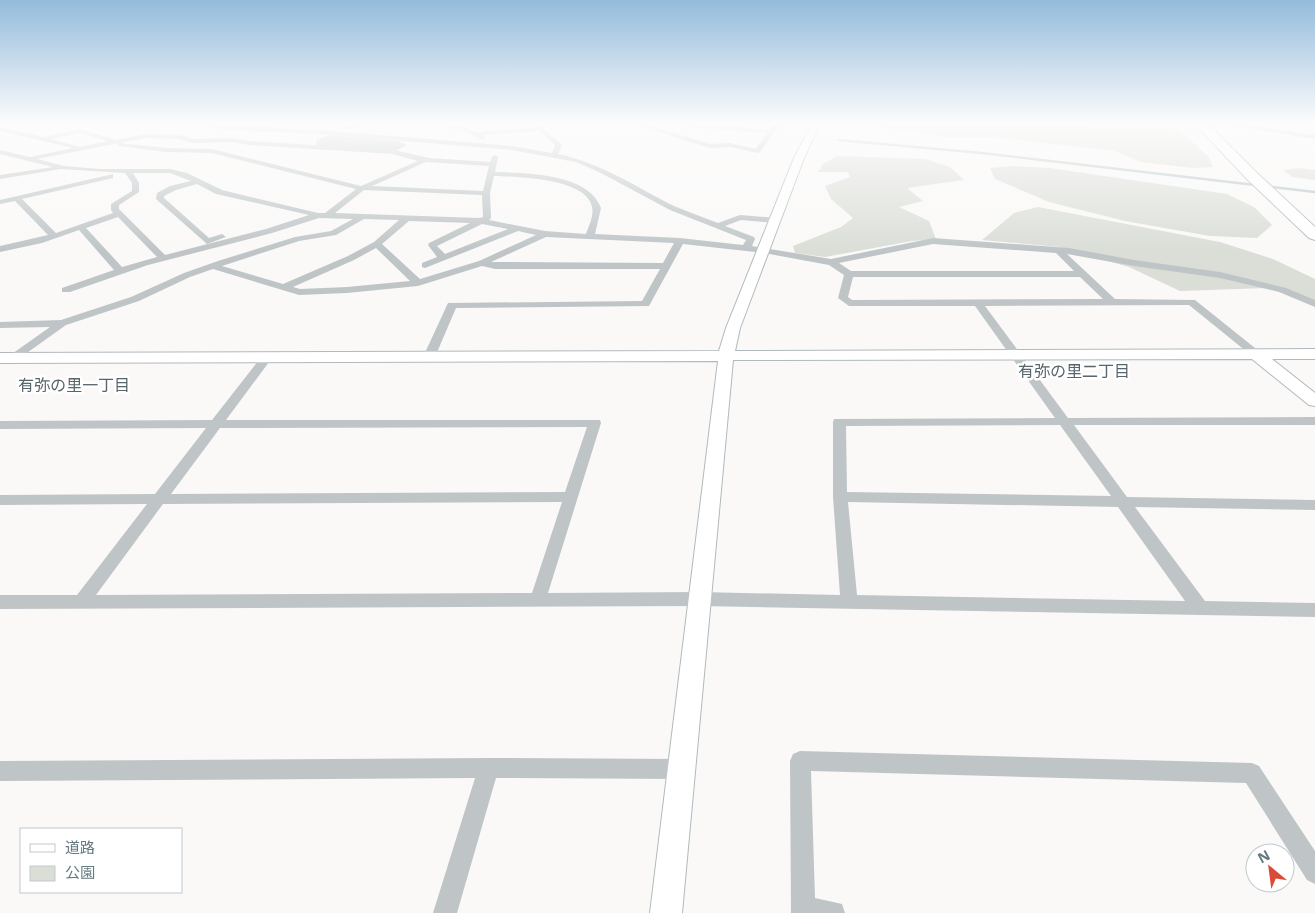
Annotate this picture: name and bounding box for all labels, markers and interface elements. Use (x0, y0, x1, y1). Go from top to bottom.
district label: 有弥の里二丁目 (1018, 360, 1130, 382)
district label: 有弥の里一丁目 (18, 374, 130, 396)
legend (20, 828, 182, 893)
text: 道路 (65, 837, 95, 857)
north arrow (1245, 843, 1295, 893)
text: N (1254, 845, 1273, 867)
text: 公園 (65, 862, 95, 882)

